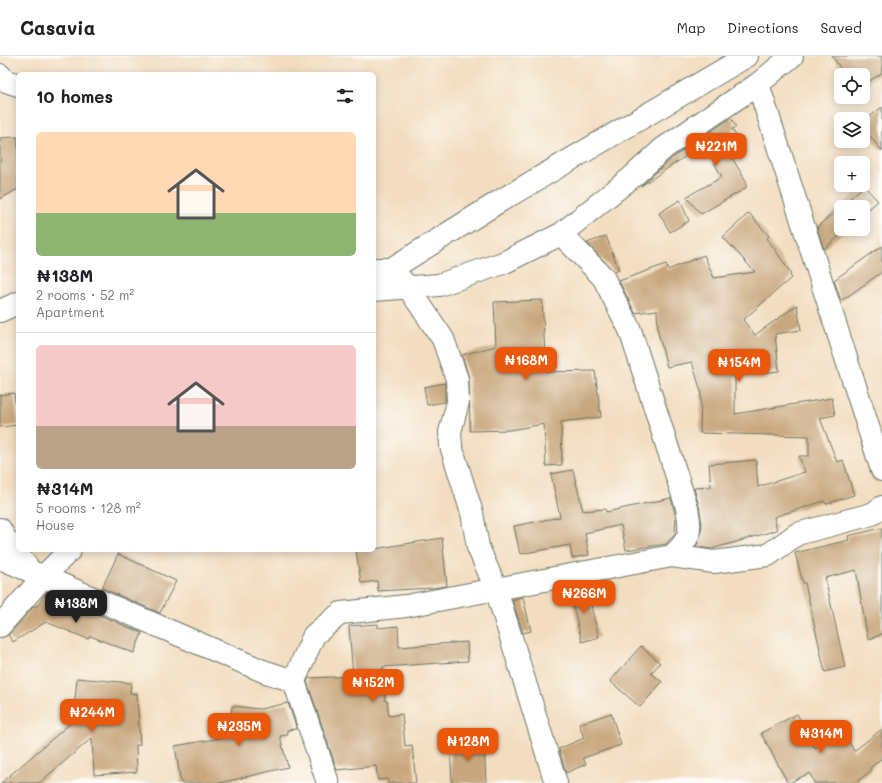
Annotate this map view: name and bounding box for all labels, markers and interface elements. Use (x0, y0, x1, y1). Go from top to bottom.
text: Casavia (20, 15, 95, 40)
text: Map (677, 18, 705, 37)
text: Directions (727, 18, 798, 37)
text: Saved (820, 18, 862, 37)
map controls (834, 68, 870, 236)
button: locate (834, 68, 870, 104)
text: 10 homes (36, 85, 113, 107)
icon: filters (334, 85, 356, 107)
button: layers (834, 112, 870, 148)
pin: ₦221M (688, 133, 744, 167)
text: ₦221M (695, 137, 737, 154)
button: + (834, 156, 870, 192)
icon: home (160, 158, 232, 230)
button: − (834, 200, 870, 236)
text: ₦138M (36, 264, 93, 286)
text: 2 rooms · 52 m² (36, 286, 134, 303)
text: Apartment (36, 303, 105, 320)
pin: ₦168M (498, 347, 554, 381)
pin: ₦154M (711, 349, 767, 383)
text: ₦168M (504, 351, 548, 368)
text: ₦154M (717, 353, 761, 370)
icon: home (160, 371, 232, 443)
text: ₦314M (36, 477, 94, 499)
text: 5 rooms · 128 m² (36, 499, 141, 516)
text: House (36, 516, 74, 533)
pin: ₦266M (556, 580, 612, 614)
text: ₦266M (561, 584, 607, 601)
pin: ₦138M (48, 590, 104, 624)
text: ₦138M (54, 594, 98, 611)
pin: ₦152M (345, 669, 401, 703)
text: ₦152M (352, 673, 394, 690)
pin: ₦244M (64, 699, 120, 733)
text: ₦244M (69, 703, 115, 720)
pin: ₦235M (211, 713, 267, 747)
text: ₦235M (217, 717, 261, 734)
pin: ₦314M (793, 720, 849, 754)
text: ₦314M (799, 724, 843, 741)
pin: ₦128M (440, 728, 496, 762)
text: ₦128M (446, 732, 490, 749)

